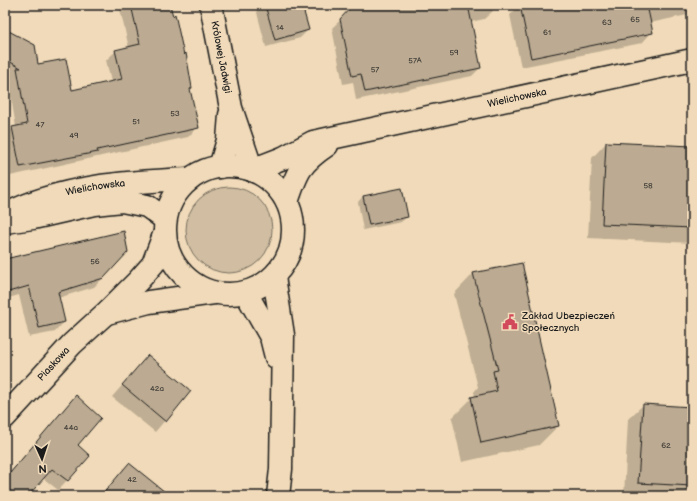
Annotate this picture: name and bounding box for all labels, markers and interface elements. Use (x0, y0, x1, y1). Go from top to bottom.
house number: 65 (630, 15, 640, 24)
house number: 63 (602, 18, 612, 27)
street label: Królowej Jadwigi (208, 20, 234, 94)
house number: 14 (276, 23, 284, 32)
house number: 61 (543, 28, 551, 37)
house number: 59 (449, 48, 459, 57)
house number: 57A (408, 56, 422, 65)
house number: 57 (371, 65, 379, 74)
street label: Wielichowska (486, 86, 548, 110)
house number: 53 (170, 109, 180, 118)
house number: 51 (132, 117, 140, 126)
house number: 47 (36, 120, 44, 129)
house number: 49 (69, 131, 79, 140)
street label: Wielichowska (64, 177, 126, 198)
house number: 58 (643, 181, 653, 190)
house number: 56 (90, 257, 100, 266)
place label: Zakład Ubezpieczeń Społecznych (521, 310, 615, 334)
public building icon: Zakład Ubezpieczeń Społecznych (501, 313, 519, 331)
street label: Piaskowa (35, 344, 73, 383)
house number: 42a (150, 384, 165, 393)
house number: 44a (64, 423, 79, 432)
north arrow (22, 439, 62, 479)
house number: 62 (661, 441, 671, 450)
text: N (38, 462, 47, 475)
house number: 42 (127, 475, 137, 484)

